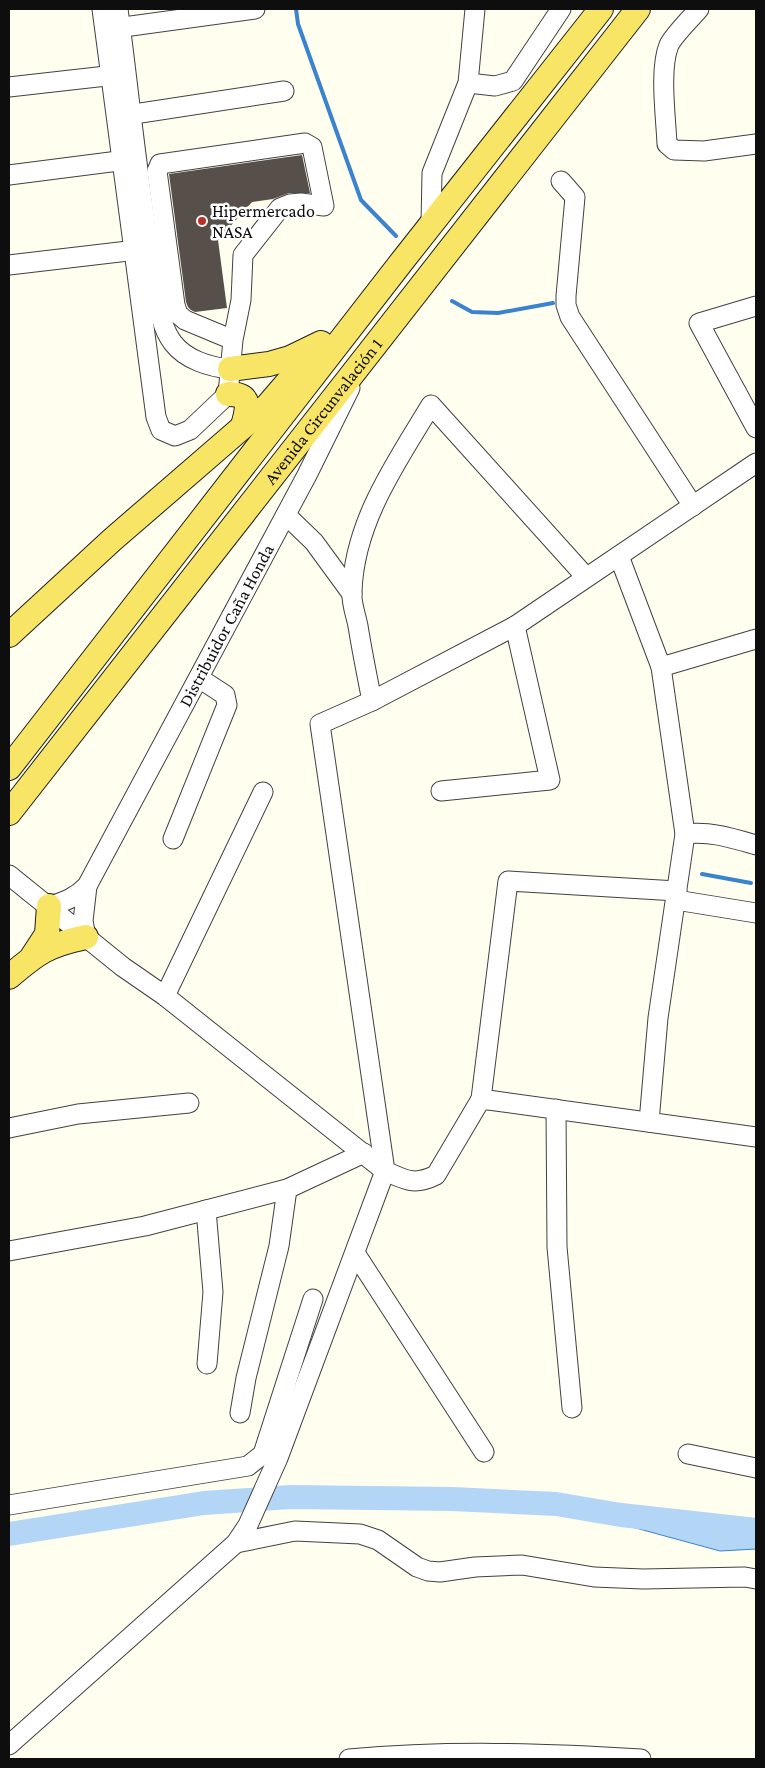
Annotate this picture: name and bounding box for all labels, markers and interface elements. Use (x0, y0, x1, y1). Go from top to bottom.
place label: Hipermercado NASA (212, 201, 315, 242)
marker: Hipermercado NASA (196, 215, 208, 227)
street label: Avenida Circunvalación 1 (260, 335, 386, 488)
street label: Distribuidor Caña Honda (175, 541, 278, 710)

